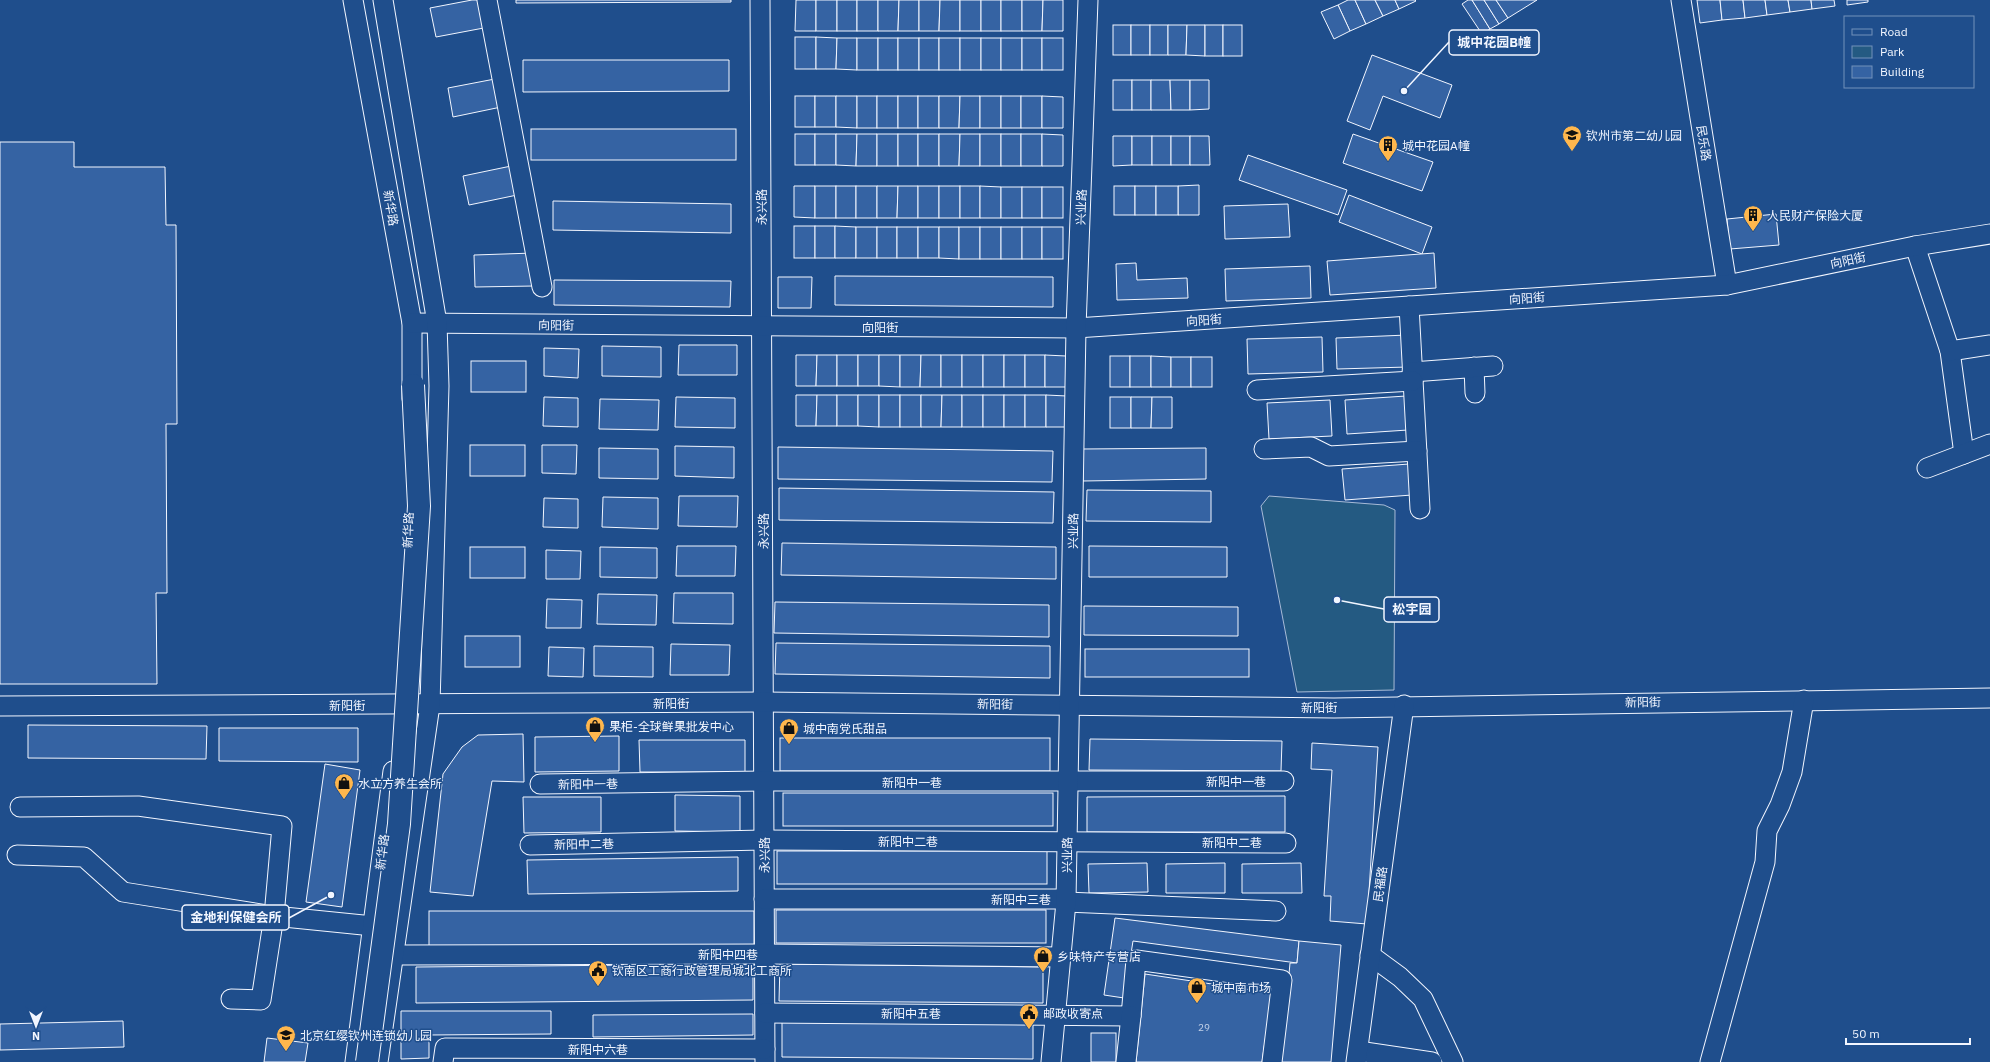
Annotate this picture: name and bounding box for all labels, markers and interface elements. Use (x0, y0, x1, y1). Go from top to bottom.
legend (1844, 16, 1974, 88)
text: Road (1880, 24, 1908, 39)
callout: 城中花园B幢 (1449, 30, 1539, 55)
text: 城中花园B幢 (1457, 34, 1531, 51)
text: Park (1880, 44, 1905, 59)
text: Building (1880, 64, 1925, 79)
school or university icon: 钦州市第二幼儿园 (1561, 124, 1583, 152)
street label: 民乐路 (1694, 124, 1714, 162)
place label: 钦州市第二幼儿园 (1586, 128, 1682, 143)
building icon: 城中花园A幢 (1377, 134, 1399, 162)
place label: 城中花园A幢 (1402, 138, 1470, 153)
street label: 新华路 (380, 189, 402, 227)
street label: 永兴路 (754, 189, 769, 225)
street label: 兴业路 (1073, 189, 1089, 225)
building icon: 人民财产保险大厦 (1742, 204, 1764, 232)
place label: 人民财产保险大厦 (1767, 208, 1863, 223)
street label: 向阳街 (1829, 249, 1867, 271)
street label: 向阳街 (1509, 289, 1545, 307)
street label: 向阳街 (1186, 311, 1222, 329)
street label: 向阳街 (538, 317, 574, 333)
street label: 向阳街 (862, 320, 898, 335)
street label: 新华路 (400, 512, 416, 548)
street label: 永兴路 (756, 513, 771, 549)
street label: 兴业路 (1065, 513, 1081, 549)
callout: 松宇园 (1384, 597, 1439, 622)
text: 松宇园 (1392, 601, 1432, 618)
street label: 新阳街 (1625, 694, 1661, 710)
street label: 新阳街 (653, 696, 689, 711)
street label: 新阳街 (977, 696, 1013, 712)
street label: 新阳街 (329, 698, 365, 713)
street label: 新阳街 (1301, 700, 1337, 715)
shop icon: 果柜-全球鲜果批发中心 (584, 715, 606, 743)
shop icon: 城中南党氏甜品 (778, 717, 800, 745)
place label: 果柜-全球鲜果批发中心 (609, 719, 734, 734)
place label: 城中南党氏甜品 (803, 721, 887, 736)
shop icon: 水立方养生会所 (333, 772, 355, 800)
street label: 新阳中一巷 (1206, 774, 1266, 789)
street label: 新阳中一巷 (882, 775, 942, 790)
place label: 水立方养生会所 (358, 776, 442, 791)
street label: 新阳中一巷 (558, 776, 618, 792)
street label: 新华路 (372, 833, 392, 871)
street label: 新阳中二巷 (878, 834, 938, 849)
street label: 新阳中二巷 (1202, 835, 1262, 850)
street label: 新阳中二巷 (554, 836, 614, 852)
street label: 永兴路 (757, 837, 772, 873)
street label: 兴业路 (1059, 837, 1075, 873)
street label: 民福路 (1370, 865, 1390, 903)
street label: 新阳中三巷 (991, 892, 1051, 907)
callout: 金地利保健会所 (182, 905, 289, 930)
text: 金地利保健会所 (190, 909, 282, 926)
shop icon: 乡味特产专营店 (1032, 945, 1054, 973)
street label: 新阳中四巷 (698, 947, 758, 962)
place label: 乡味特产专营店 (1057, 949, 1141, 964)
public building icon: 钦南区工商行政管理局城北工商所 (587, 959, 609, 987)
place label: 钦南区工商行政管理局城北工商所 (612, 963, 792, 978)
shop icon: 城中南市场 (1186, 976, 1208, 1004)
place label: 城中南市场 (1211, 980, 1271, 995)
public building icon: 邮政收寄点 (1018, 1002, 1040, 1030)
north arrow (16, 1006, 56, 1046)
street label: 新阳中五巷 (881, 1006, 941, 1021)
place label: 邮政收寄点 (1043, 1006, 1103, 1021)
scale bar (1846, 1020, 1970, 1046)
house number: 29 (1198, 1021, 1210, 1034)
school or university icon: 北京红缨钦州连锁幼儿园 (275, 1024, 297, 1052)
text: 50 m (1852, 1026, 1880, 1041)
place label: 北京红缨钦州连锁幼儿园 (300, 1028, 432, 1043)
text: N (32, 1029, 40, 1043)
street label: 新阳中六巷 (568, 1042, 628, 1057)

